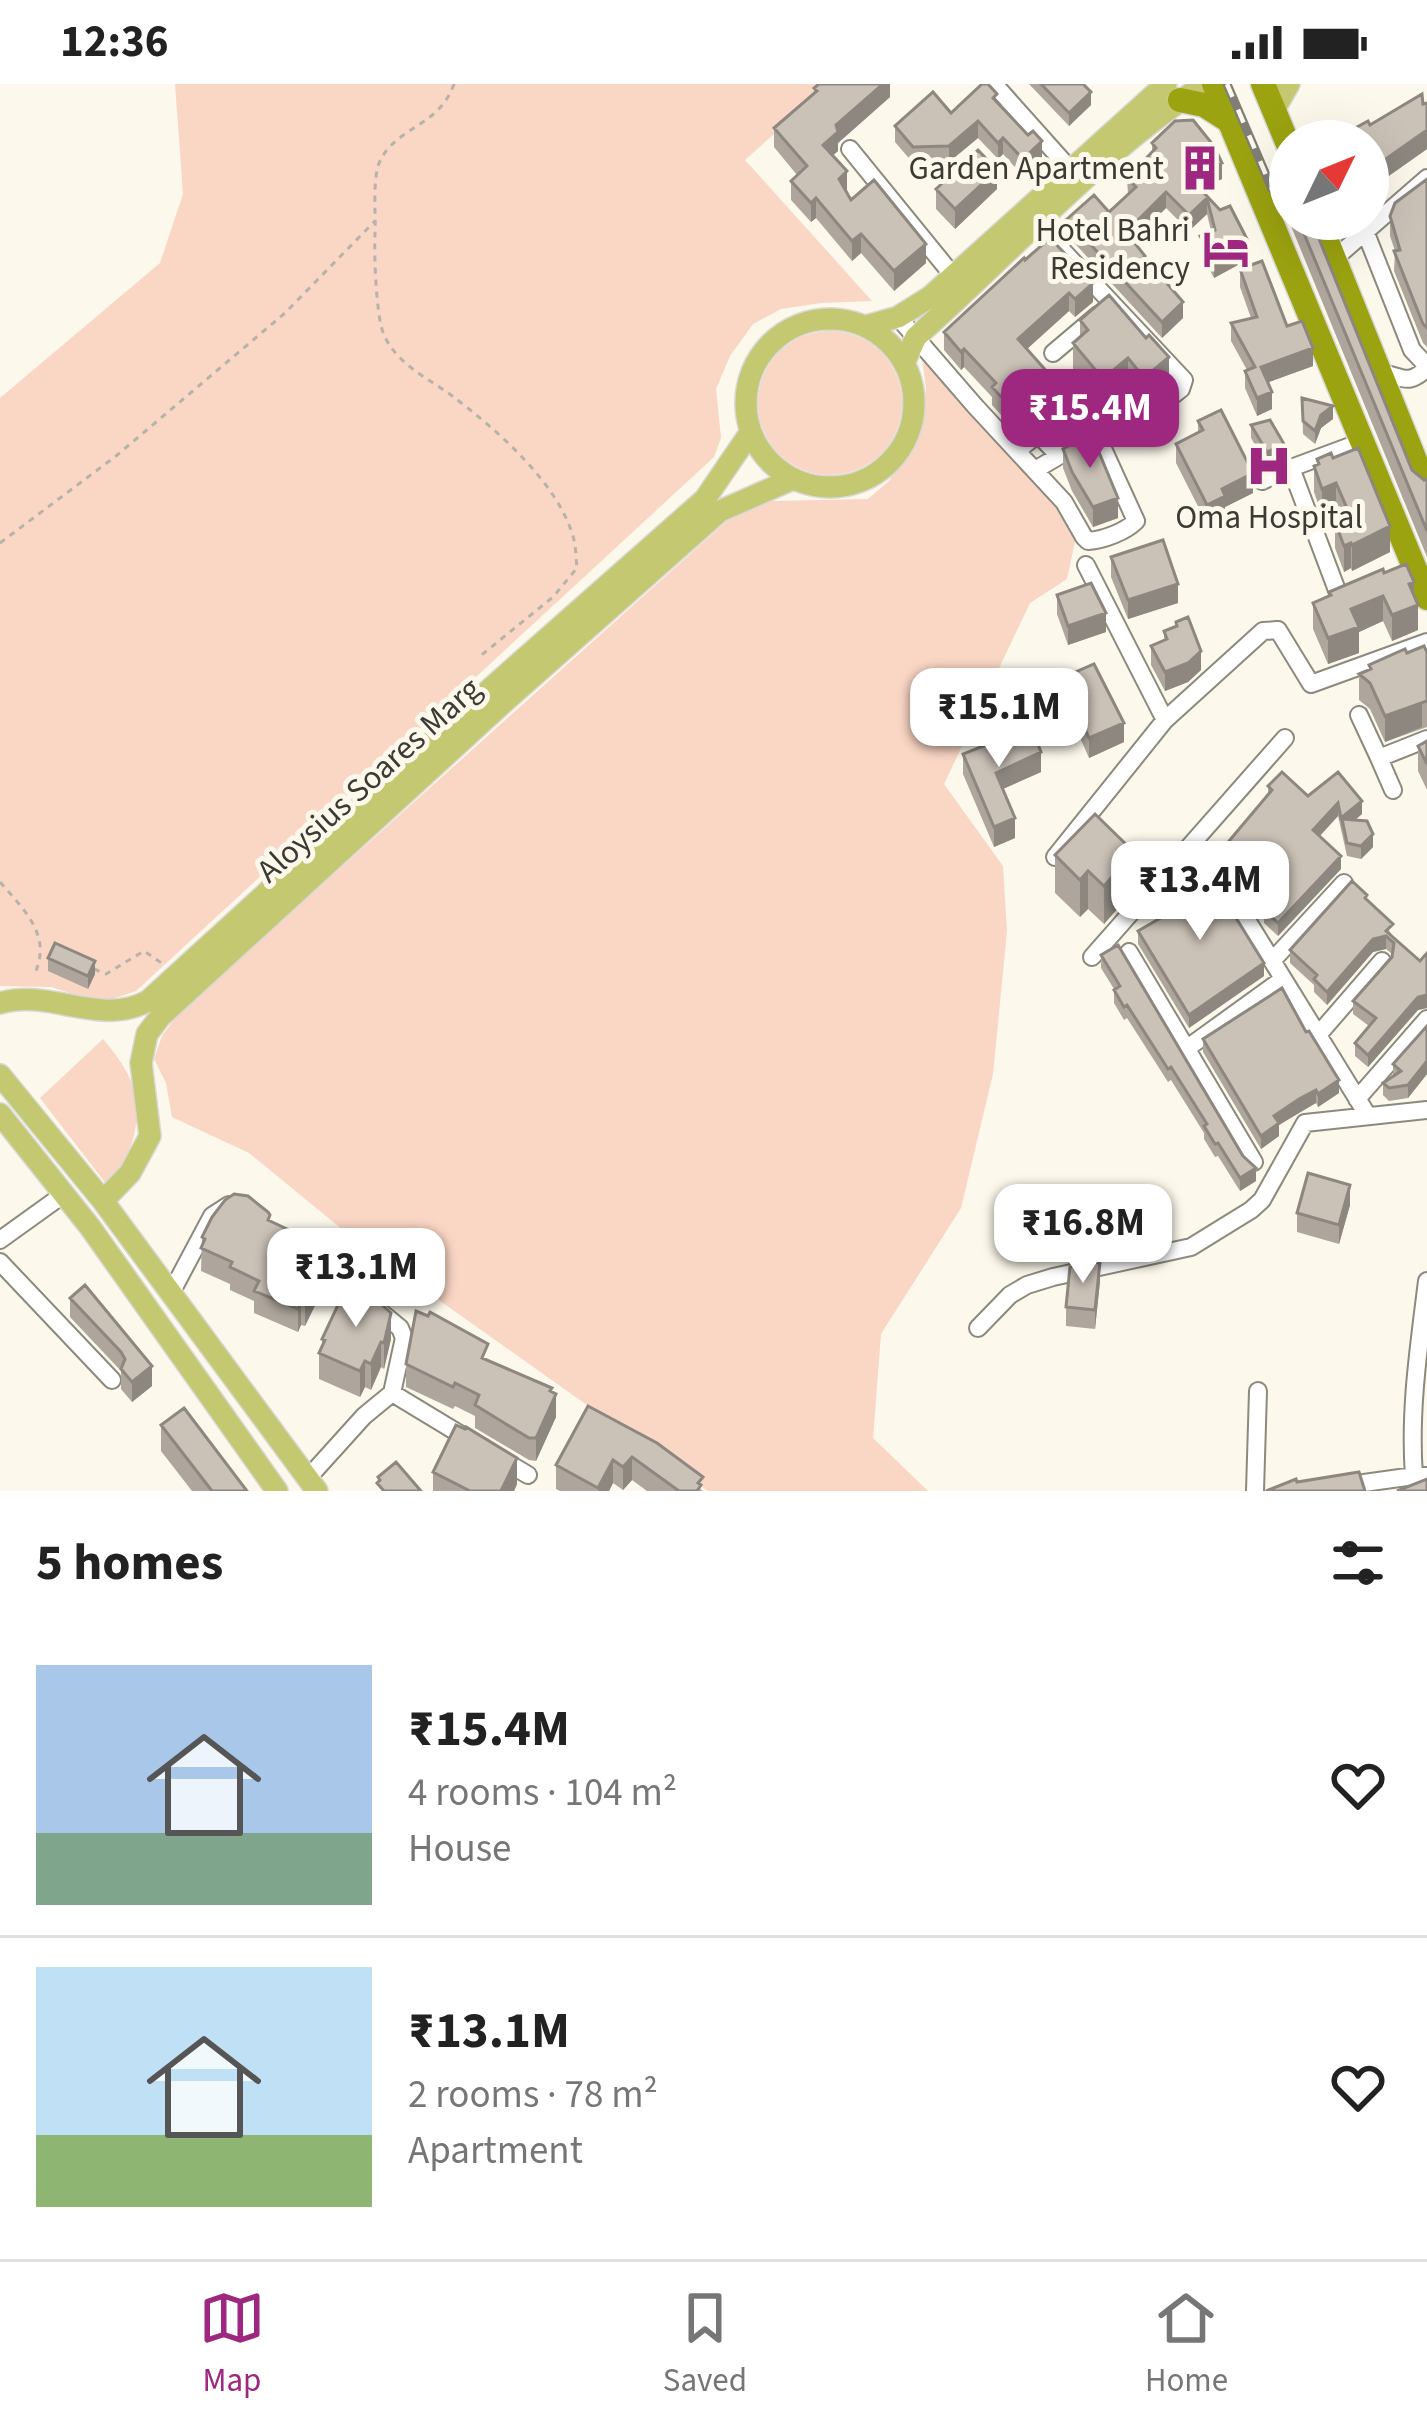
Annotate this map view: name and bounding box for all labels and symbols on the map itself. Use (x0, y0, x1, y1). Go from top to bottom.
north arrow (1269, 120, 1389, 240)
building icon: Garden Apartment (1175, 143, 1225, 193)
place label: Garden Apartment (909, 145, 1164, 192)
place label: Hotel Bahri Residency (1036, 207, 1191, 292)
hotel icon: Hotel Bahri Residency (1201, 224, 1251, 274)
pin: ₹15.4M (992, 369, 1188, 471)
hospital icon: Oma Hospital (1244, 441, 1294, 491)
place label: Oma Hospital (1175, 494, 1363, 541)
street label: Aloysius Soares Marg (246, 666, 492, 894)
pin: ₹15.1M (901, 668, 1097, 770)
pin: ₹13.4M (1102, 841, 1298, 943)
pin: ₹16.8M (985, 1184, 1181, 1286)
pin: ₹13.1M (258, 1228, 454, 1330)

